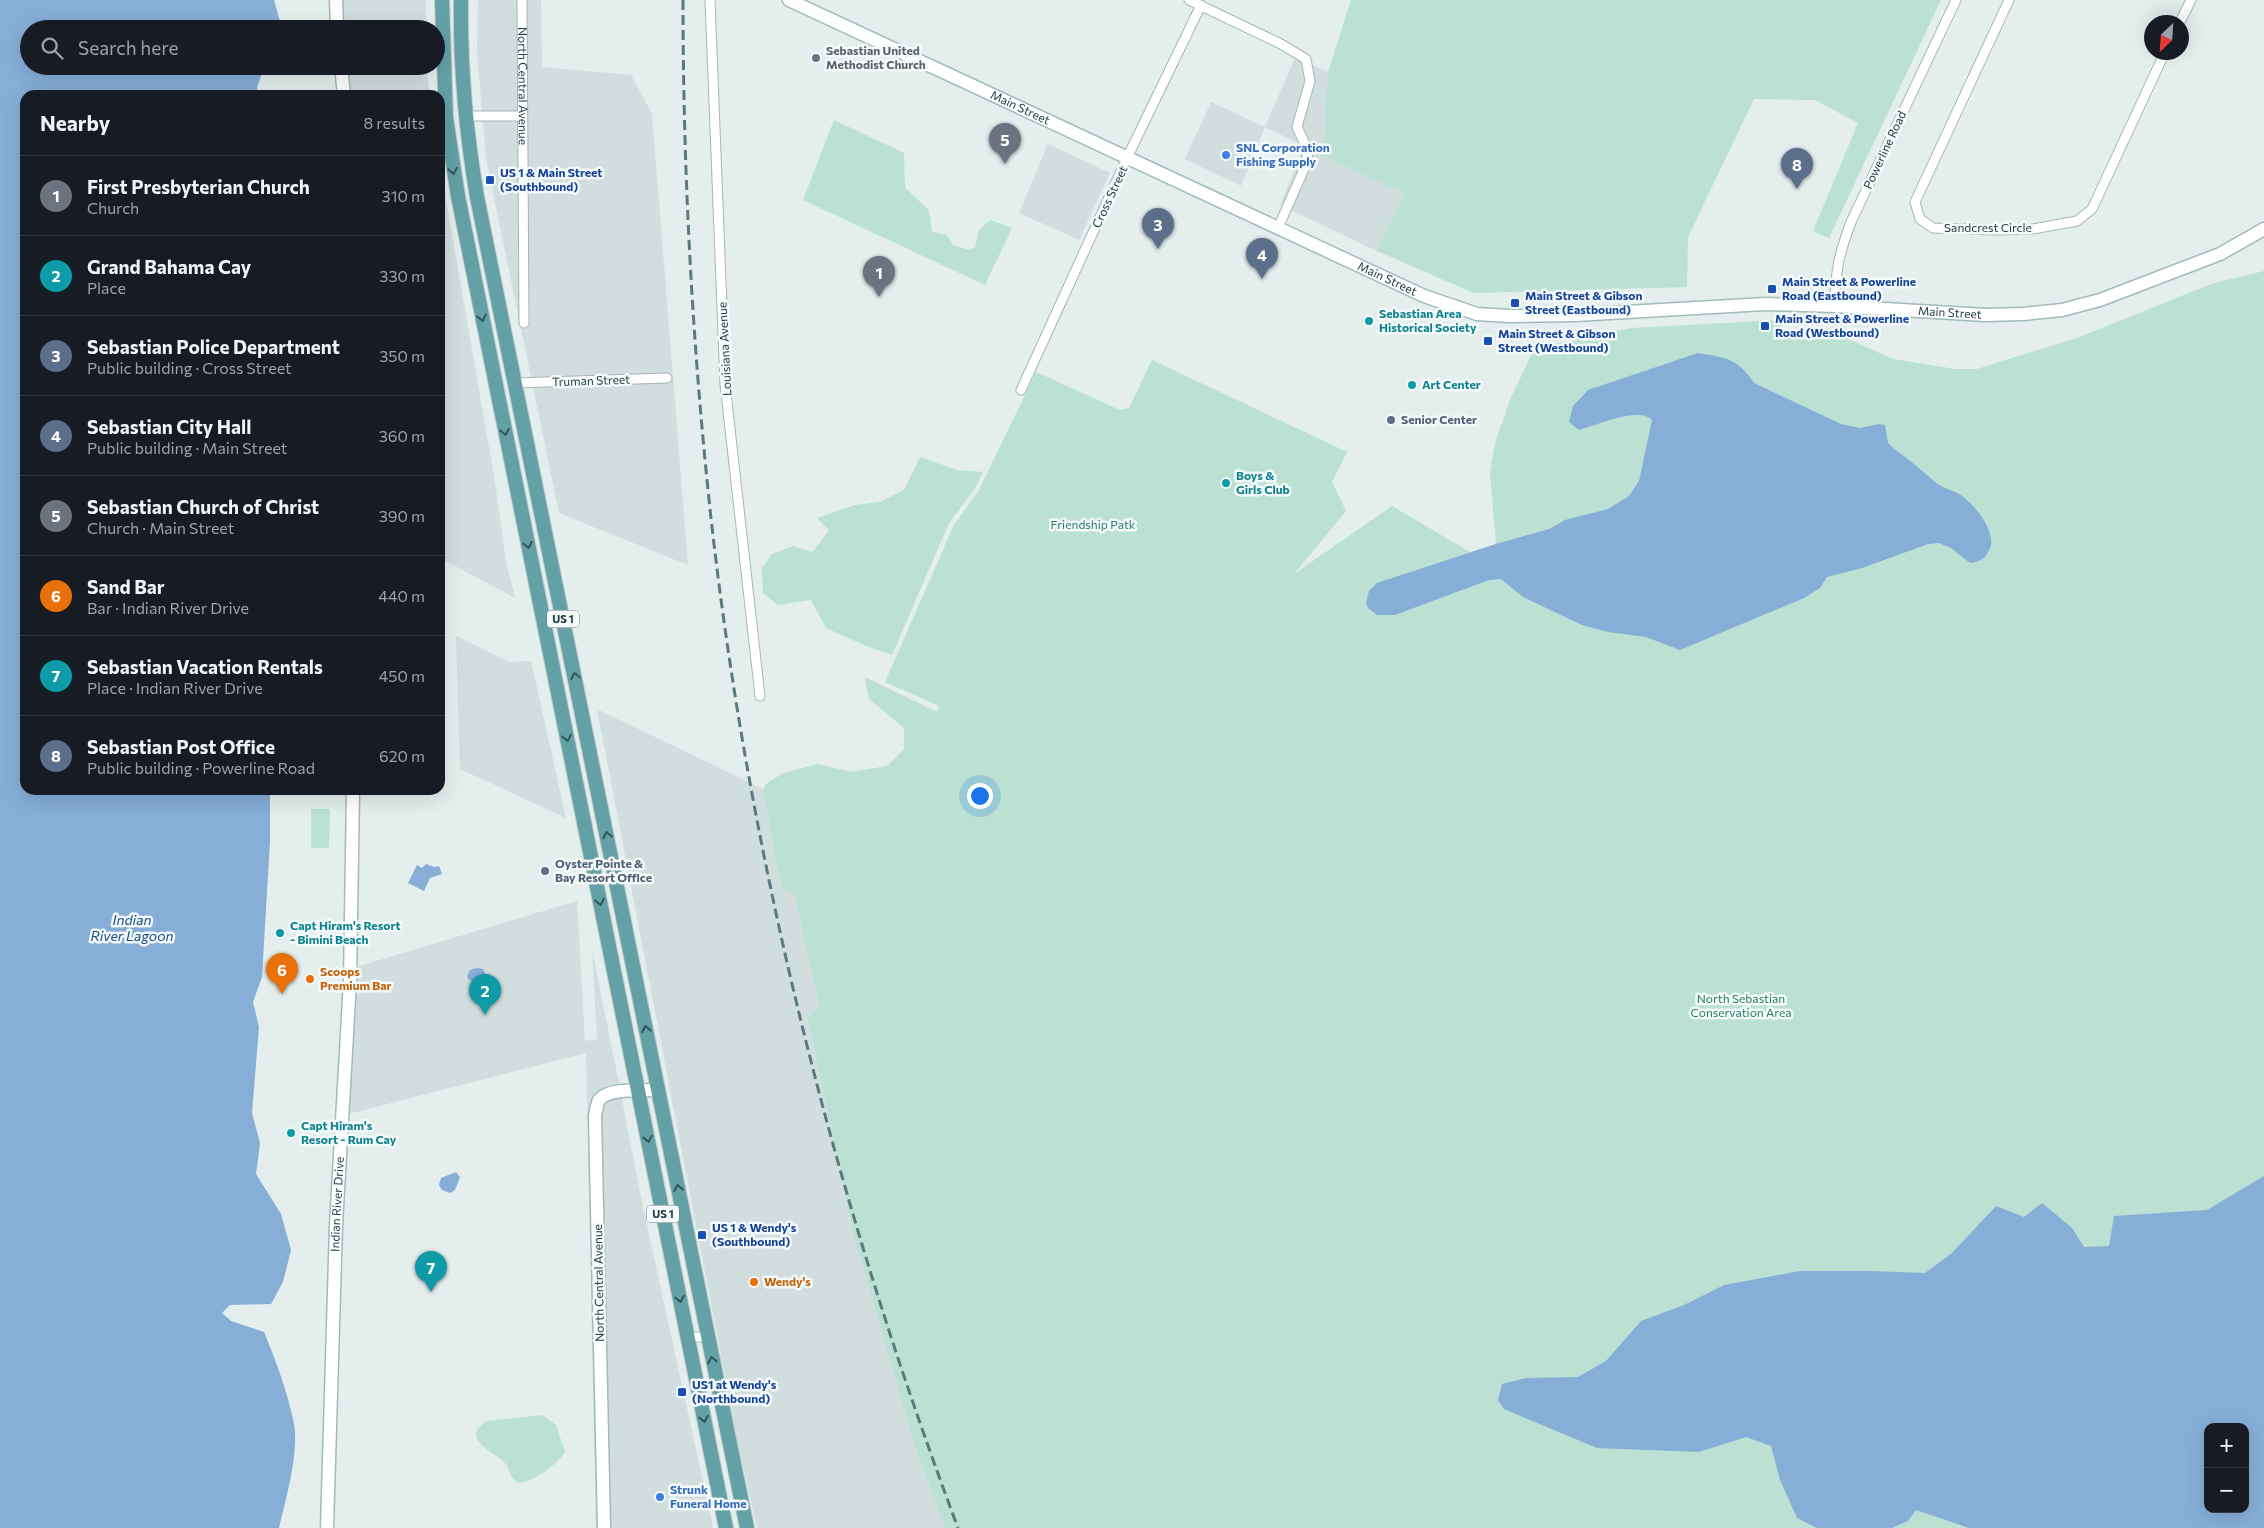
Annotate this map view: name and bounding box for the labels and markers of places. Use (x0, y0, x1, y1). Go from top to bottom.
place label: Sebastian United Methodist Church (826, 43, 926, 71)
marker: Sebastian United Methodist Church (810, 52, 822, 64)
pin: 5 (989, 123, 1021, 164)
place label: SNL Corporation Fishing Supply (1236, 140, 1330, 168)
pin: 8 (1781, 148, 1813, 189)
marker: SNL Corporation Fishing Supply (1220, 149, 1232, 161)
place label: US 1 & Main Street (Southbound) (500, 165, 602, 193)
marker: US 1 & Main Street (Southbound) (484, 174, 496, 186)
pin: 3 (1142, 208, 1174, 249)
pin: 4 (1246, 238, 1278, 279)
pin: 1 (863, 256, 895, 297)
place label: Main Street & Powerline Road (Eastbound) (1782, 274, 1916, 302)
marker: Main Street & Powerline Road (Eastbound) (1766, 283, 1778, 295)
place label: Main Street & Gibson Street (Eastbound) (1525, 288, 1643, 316)
marker: Main Street & Gibson Street (Eastbound) (1509, 297, 1521, 309)
place label: Sebastian Area Historical Society (1379, 306, 1477, 334)
place label: Main Street & Powerline Road (Westbound) (1775, 311, 1909, 339)
marker: Sebastian Area Historical Society (1363, 315, 1375, 327)
marker: Main Street & Powerline Road (Westbound) (1759, 320, 1771, 332)
place label: Main Street & Gibson Street (Westbound) (1498, 326, 1616, 354)
marker: Main Street & Gibson Street (Westbound) (1482, 335, 1494, 347)
place label: Art Center (1422, 377, 1481, 391)
marker: Art Center (1406, 379, 1418, 391)
place label: Senior Center (1401, 412, 1477, 426)
marker: Senior Center (1385, 414, 1397, 426)
place label: Boys & Girls Club (1236, 468, 1290, 496)
marker: Boys & Girls Club (1220, 477, 1232, 489)
place label: Oyster Pointe & Bay Resort Office (555, 856, 652, 884)
marker: Oyster Pointe & Bay Resort Office (539, 865, 551, 877)
place label: Capt Hiram's Resort - Bimini Beach (290, 918, 400, 946)
marker: Capt Hiram's Resort - Bimini Beach (274, 927, 286, 939)
pin: 6 (266, 953, 298, 994)
place label: Scoops Premium Bar (320, 964, 392, 992)
marker: Scoops Premium Bar (304, 973, 316, 985)
pin: 2 (469, 974, 501, 1015)
place label: Capt Hiram's Resort - Rum Cay (301, 1118, 397, 1146)
marker: Capt Hiram's Resort - Rum Cay (285, 1127, 297, 1139)
place label: US 1 & Wendy's (Southbound) (712, 1220, 797, 1248)
marker: US 1 & Wendy's (Southbound) (696, 1229, 708, 1241)
pin: 7 (415, 1251, 447, 1292)
place label: Wendy's (764, 1274, 811, 1288)
marker: Wendy's (748, 1276, 760, 1288)
place label: US1 at Wendy's (Northbound) (692, 1377, 777, 1405)
marker: US1 at Wendy's (Northbound) (676, 1386, 688, 1398)
place label: Strunk Funeral Home (670, 1482, 747, 1510)
marker: Strunk Funeral Home (654, 1491, 666, 1503)

